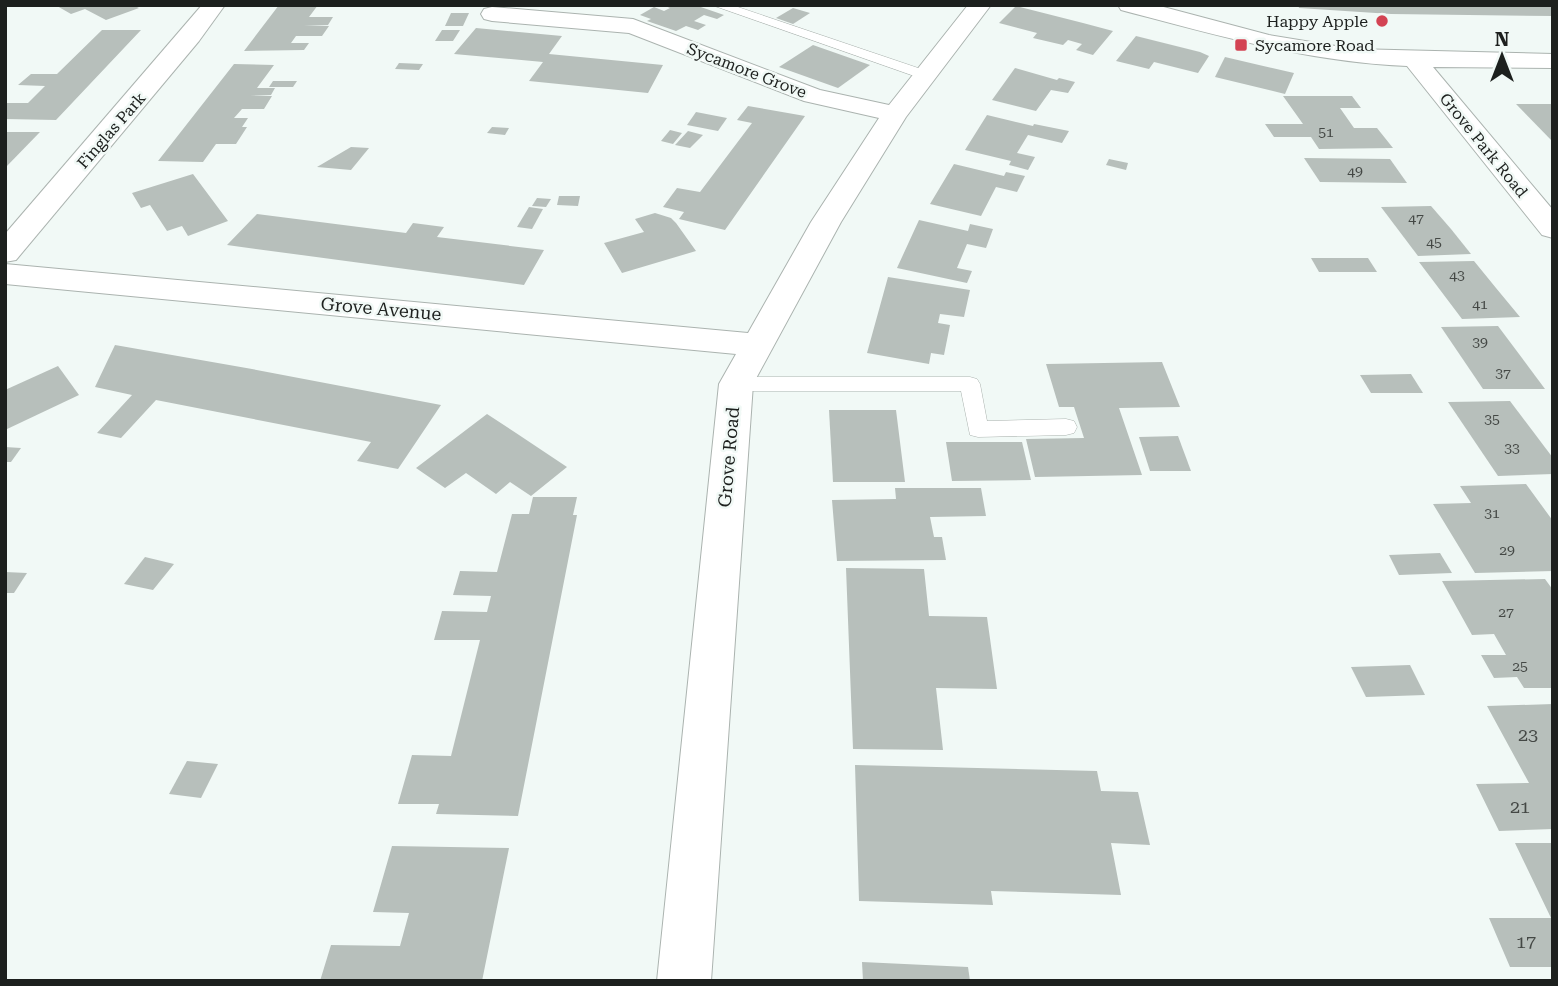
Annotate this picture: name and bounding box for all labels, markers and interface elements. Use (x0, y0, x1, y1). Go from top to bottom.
place label: Happy Apple (1266, 12, 1368, 31)
marker: Happy Apple (1374, 13, 1390, 29)
north arrow (1467, 21, 1537, 91)
text: N (1495, 28, 1510, 51)
place label: Sycamore Road (1255, 36, 1375, 55)
marker: Sycamore Road (1233, 37, 1249, 53)
street label: Sycamore Grove (684, 39, 809, 102)
street label: Finglas Park (73, 88, 150, 172)
street label: Grove Park Road (1436, 89, 1532, 201)
house number: 51 (1318, 124, 1334, 140)
house number: 49 (1347, 163, 1363, 179)
house number: 47 (1408, 210, 1424, 226)
house number: 45 (1426, 234, 1442, 250)
house number: 43 (1449, 267, 1465, 283)
street label: Grove Avenue (320, 293, 442, 324)
house number: 41 (1472, 296, 1488, 312)
house number: 39 (1472, 334, 1488, 350)
house number: 37 (1495, 365, 1511, 381)
street label: Grove Road (714, 405, 743, 508)
house number: 35 (1484, 411, 1500, 427)
house number: 33 (1504, 440, 1520, 456)
house number: 31 (1484, 505, 1500, 521)
house number: 29 (1499, 542, 1515, 558)
house number: 27 (1498, 604, 1514, 620)
house number: 25 (1512, 658, 1528, 674)
house number: 23 (1518, 724, 1538, 745)
house number: 21 (1510, 796, 1530, 817)
house number: 17 (1516, 931, 1536, 952)

